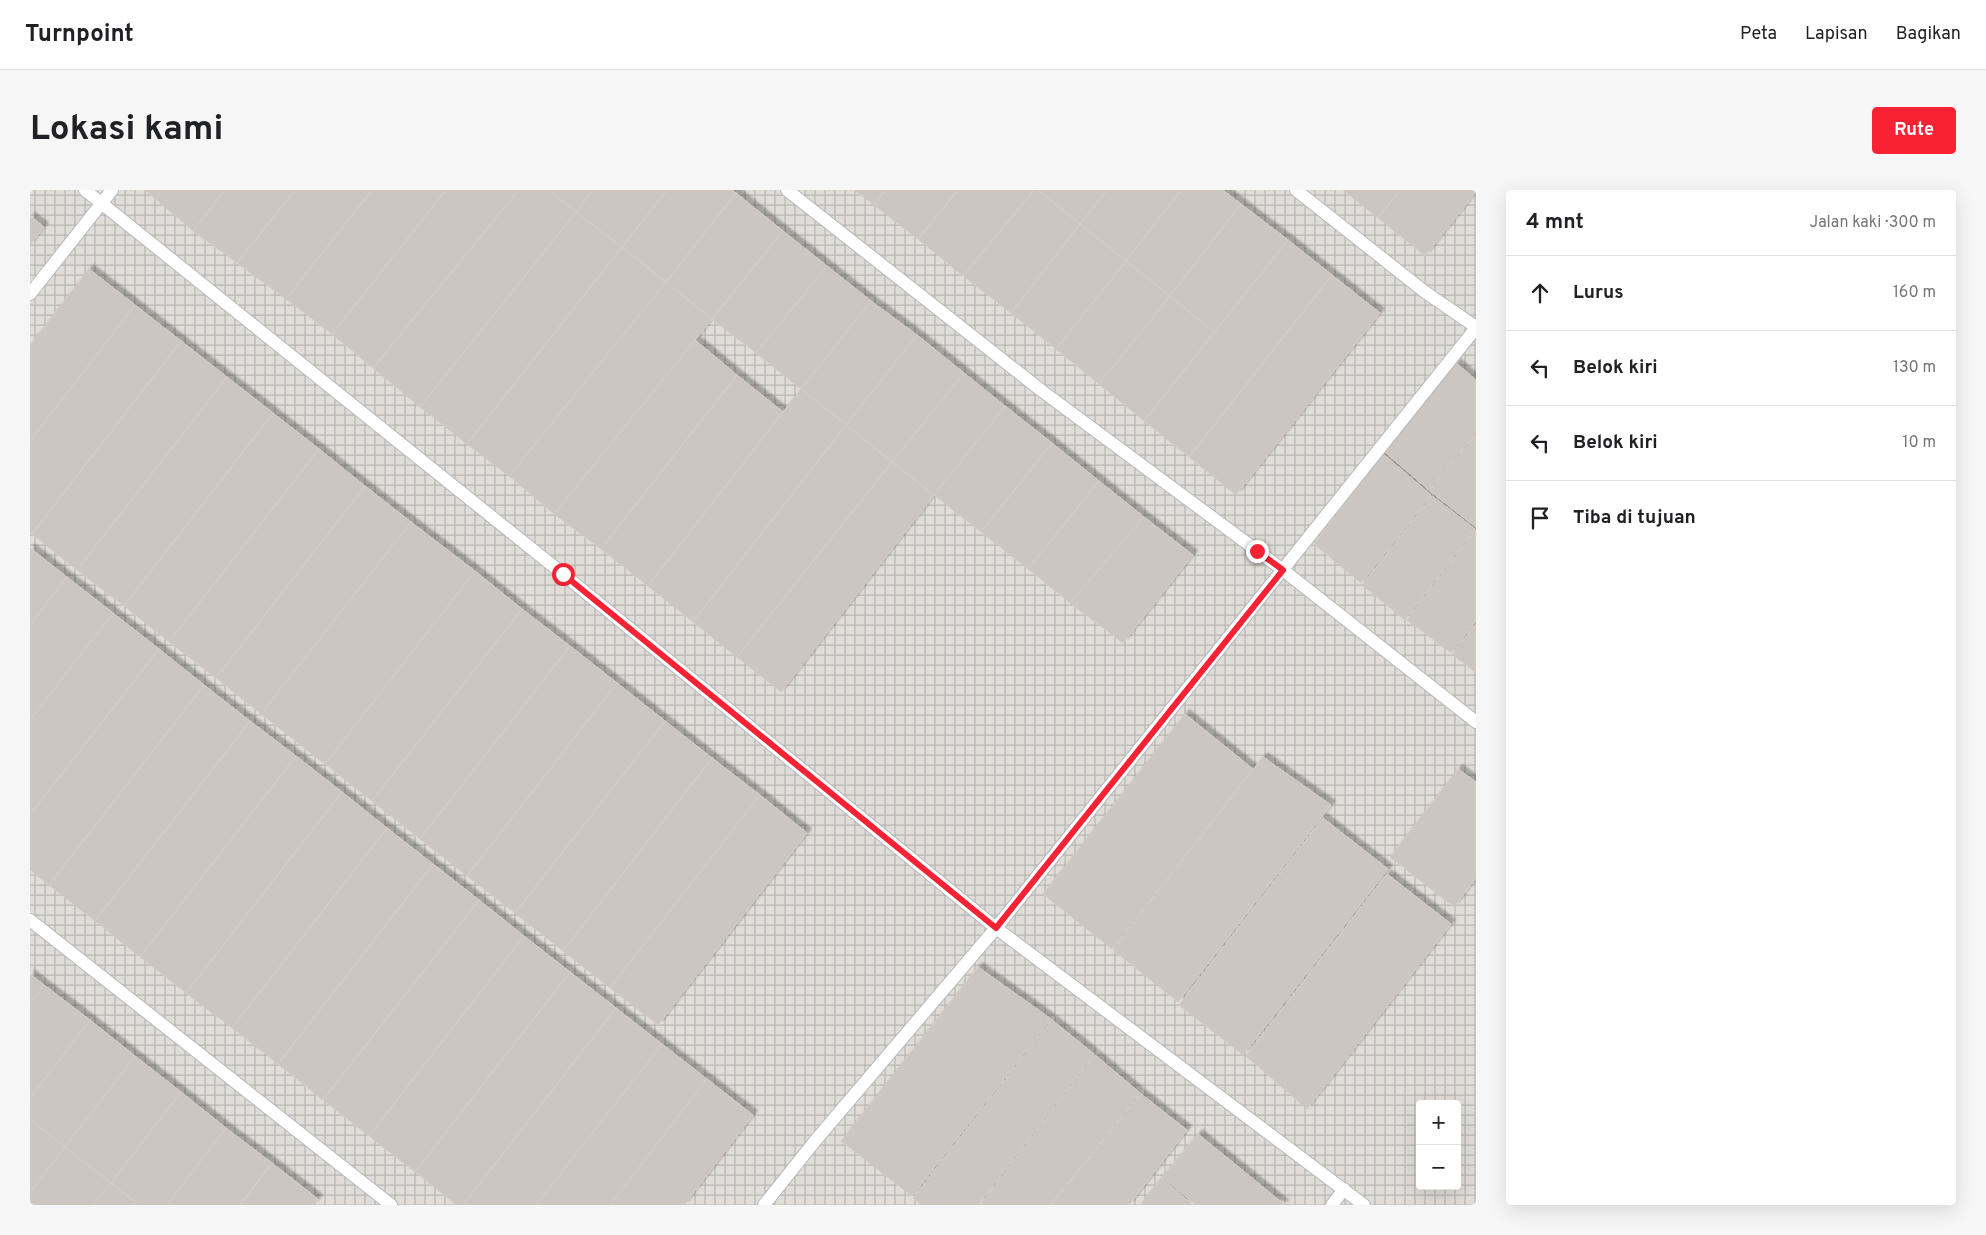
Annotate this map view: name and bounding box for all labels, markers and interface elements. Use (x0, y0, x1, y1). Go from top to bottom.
text: Turnpoint (25, 20, 134, 50)
text: Peta (1740, 23, 1777, 46)
text: Lapisan (1805, 23, 1868, 46)
text: Bagikan (1896, 23, 1961, 46)
button: Rute (1872, 107, 1956, 154)
text: Lokasi kami (30, 108, 223, 152)
text: 4 mnt (1526, 209, 1584, 236)
text: Jalan kaki · 300 m (1809, 213, 1936, 233)
icon: ahead (1526, 279, 1554, 307)
text: Lurus (1573, 281, 1624, 305)
text: 160 m (1893, 283, 1936, 303)
icon: left (1526, 354, 1554, 382)
text: Belok kiri (1573, 356, 1658, 380)
text: 130 m (1893, 358, 1936, 378)
icon: left (1526, 429, 1554, 457)
text: Belok kiri (1573, 431, 1658, 455)
text: 10 m (1902, 433, 1936, 453)
icon: arrive (1526, 504, 1554, 532)
text: Tiba di tujuan (1573, 506, 1696, 530)
route end (1246, 540, 1269, 563)
route start (552, 563, 575, 586)
map controls (1416, 1100, 1461, 1190)
button: + (1416, 1100, 1461, 1145)
button: − (1416, 1145, 1461, 1190)

